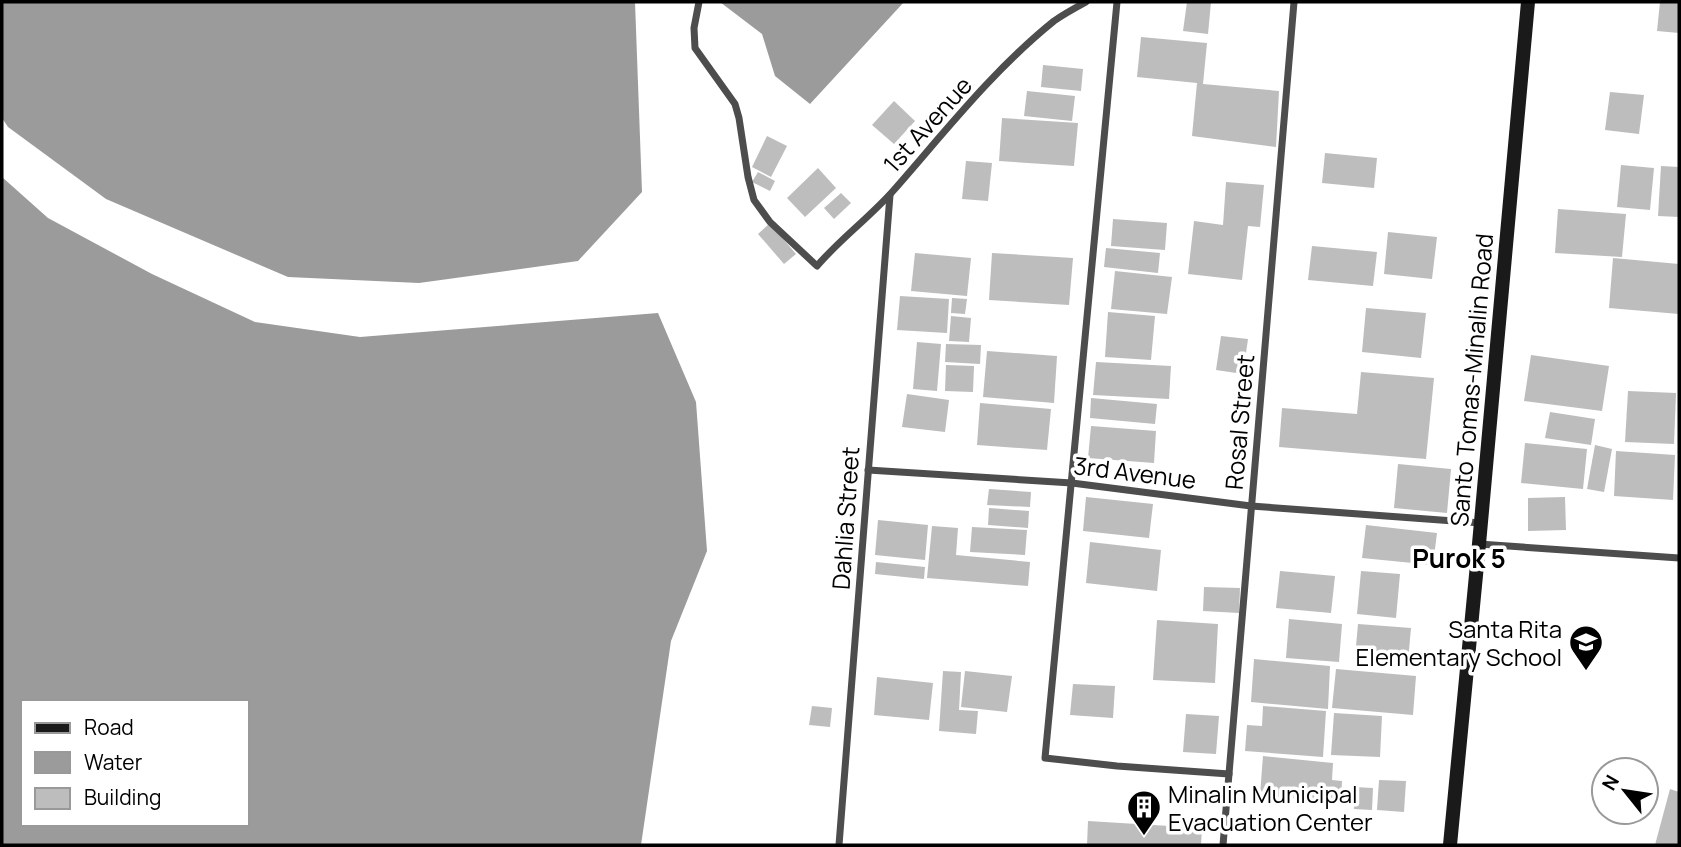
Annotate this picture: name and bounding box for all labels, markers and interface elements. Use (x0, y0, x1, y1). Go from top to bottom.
street label: 1st Avenue (875, 69, 979, 179)
street label: Santo Tomas-Minalin Road (1442, 232, 1500, 528)
street label: Rosal Street (1217, 353, 1261, 491)
street label: Dahlia Street (824, 445, 866, 591)
street label: 3rd Avenue (1072, 448, 1198, 496)
district label: Purok 5 (1412, 540, 1506, 576)
place label: Santa Rita Elementary School (1356, 612, 1562, 673)
school or university icon: Santa Rita Elementary School (1567, 623, 1605, 672)
legend (21, 700, 248, 826)
text: Road (84, 713, 134, 741)
text: Water (84, 748, 143, 776)
north arrow (1590, 756, 1660, 826)
text: N (1596, 770, 1625, 795)
place label: Minalin Municipal Evacuation Center (1168, 777, 1373, 838)
text: Building (84, 783, 161, 811)
building icon: Minalin Municipal Evacuation Center (1125, 788, 1163, 837)

